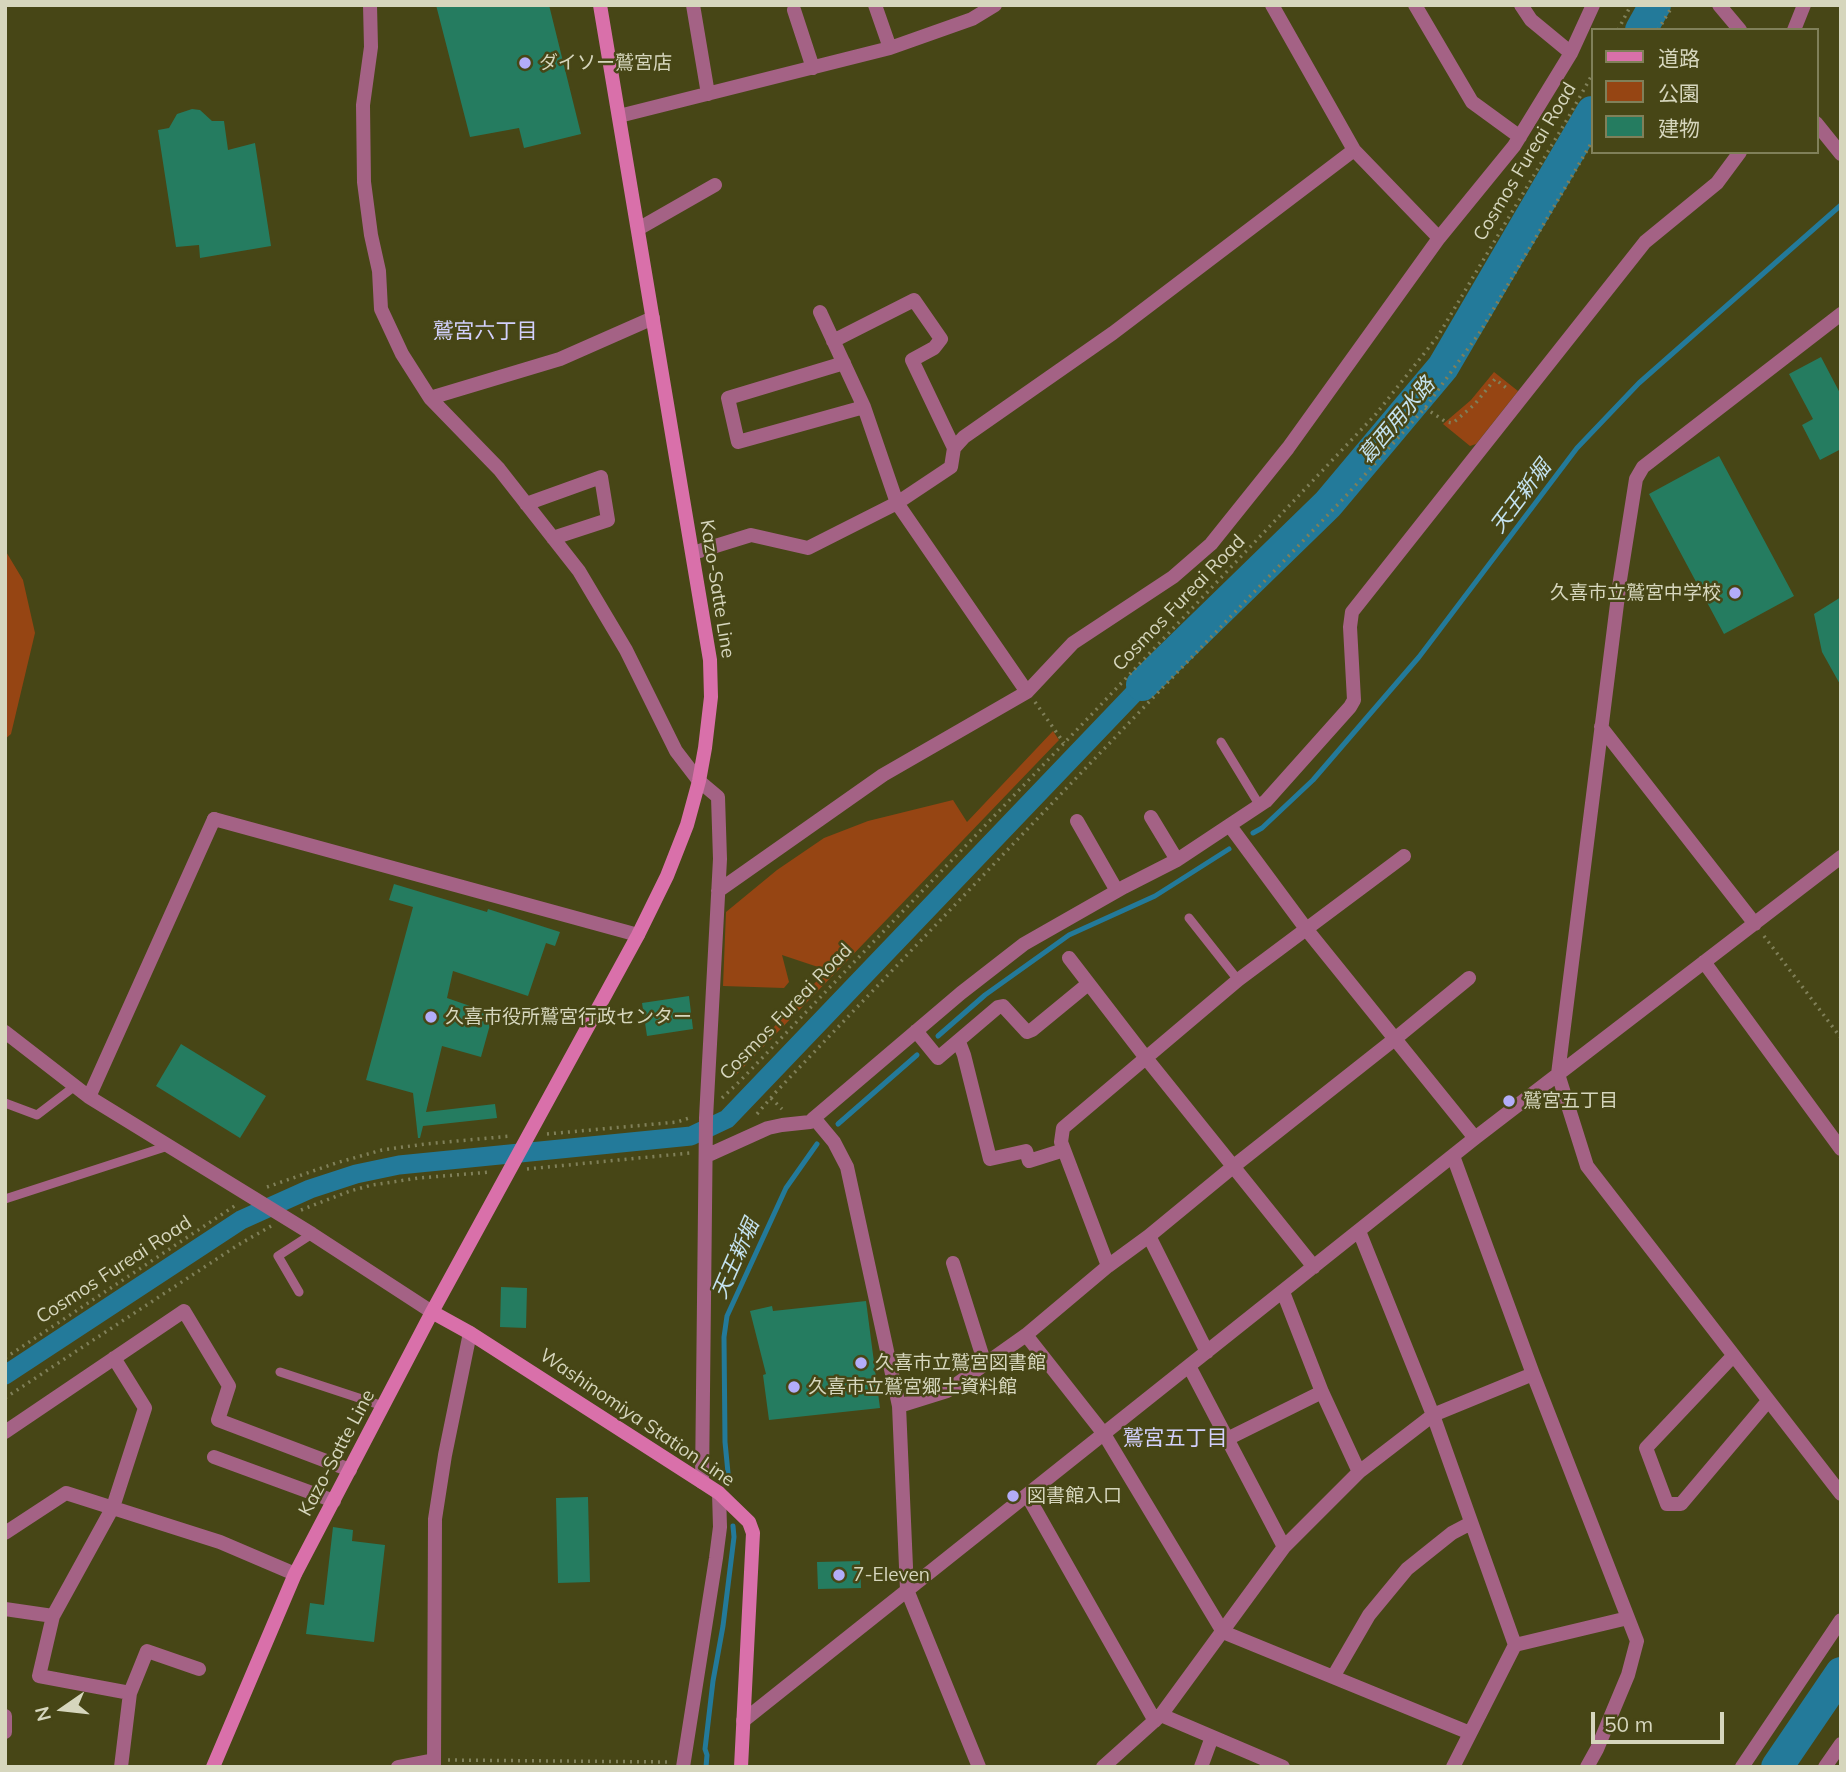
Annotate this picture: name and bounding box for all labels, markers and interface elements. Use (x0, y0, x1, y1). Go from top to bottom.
legend (1590, 28, 1818, 154)
text: 道路 (1658, 45, 1700, 71)
place label: ダイソー鷲宮店 (539, 52, 672, 74)
marker: ダイソー鷲宮店 (517, 55, 533, 71)
street label: Cosmos Fureai Road (1469, 79, 1581, 245)
text: 公園 (1658, 80, 1700, 106)
text: 建物 (1658, 115, 1700, 141)
district label: 鷲宮六丁目 (433, 319, 537, 345)
water label: 葛西用水路 (1354, 373, 1440, 469)
water label: 天王新堀 (1486, 456, 1556, 538)
street label: Kazo-Satte Line (695, 518, 739, 660)
street label: Cosmos Fureai Road (1108, 530, 1250, 676)
place label: 久喜市立鷲宮中学校 (1550, 582, 1721, 604)
marker: 久喜市立鷲宮中学校 (1727, 585, 1743, 601)
street label: Cosmos Fureai Road (715, 939, 857, 1085)
place label: 久喜市役所鷲宮行政センター (445, 1006, 692, 1028)
marker: 久喜市役所鷲宮行政センター (423, 1009, 439, 1025)
place label: 鷲宮五丁目 (1523, 1090, 1618, 1112)
marker: 鷲宮五丁目 (1501, 1093, 1517, 1109)
street label: Cosmos Fureai Road (32, 1211, 196, 1329)
water label: 天王新堀 (707, 1216, 765, 1302)
street label: Washinomiya Station Line (535, 1344, 739, 1492)
place label: 久喜市立鷲宮図書館 (875, 1352, 1046, 1374)
marker: 久喜市立鷲宮図書館 (853, 1355, 869, 1371)
place label: 久喜市立鷲宮郷土資料館 (808, 1376, 1017, 1398)
marker: 久喜市立鷲宮郷土資料館 (786, 1379, 802, 1395)
street label: Kazo-Satte Line (294, 1386, 380, 1520)
district label: 鷲宮五丁目 (1123, 1426, 1227, 1452)
place label: 図書館入口 (1027, 1485, 1122, 1507)
marker: 図書館入口 (1005, 1488, 1021, 1504)
place label: 7-Eleven (853, 1564, 930, 1586)
marker: 7-Eleven (831, 1567, 847, 1583)
north arrow (28, 1674, 98, 1744)
scale bar (1594, 1698, 1727, 1742)
text: N (29, 1704, 56, 1724)
text: 50 m (1604, 1711, 1653, 1737)

